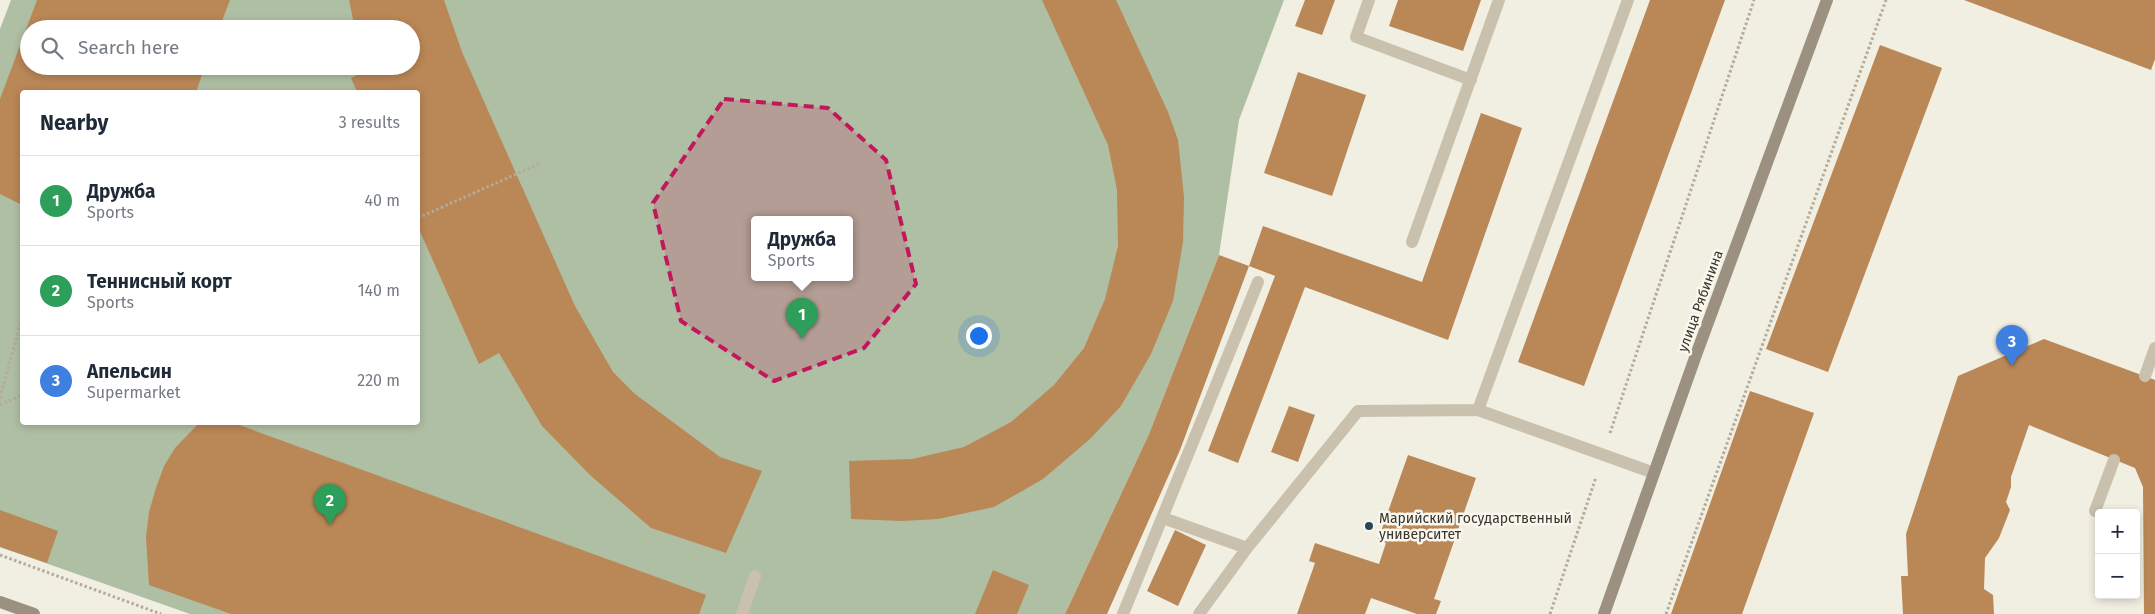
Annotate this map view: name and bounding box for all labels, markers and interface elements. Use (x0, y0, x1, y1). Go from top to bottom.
search box (20, 20, 420, 75)
icon: search (38, 34, 66, 62)
text: Search here (78, 36, 179, 59)
text: Nearby (40, 110, 108, 136)
text: 3 results (339, 113, 400, 132)
text: Дружба (87, 180, 155, 203)
text: 1 (52, 191, 60, 210)
text: 40 m (365, 191, 400, 210)
text: Sports (87, 203, 134, 222)
popup (751, 216, 853, 281)
text: Дружба (768, 228, 836, 251)
street label: улица Рябинина (1674, 248, 1727, 354)
text: Sports (768, 251, 815, 270)
text: Теннисный корт (87, 270, 232, 293)
text: 2 (52, 281, 60, 300)
text: 140 m (358, 281, 400, 300)
text: Sports (87, 293, 134, 312)
pin: 1 (786, 298, 818, 339)
your location (966, 323, 992, 349)
pin: 3 (1996, 325, 2028, 366)
text: Апельсин (87, 360, 172, 383)
text: 3 (52, 371, 60, 390)
text: 220 m (357, 371, 400, 390)
text: Supermarket (87, 383, 181, 402)
pin: 2 (314, 484, 346, 525)
map controls (2095, 509, 2140, 599)
button: + (2095, 509, 2140, 554)
place label: Марийский государственный университет (1379, 510, 1572, 543)
marker: Марийский государственный университет (1363, 520, 1375, 532)
button: − (2095, 554, 2140, 599)

